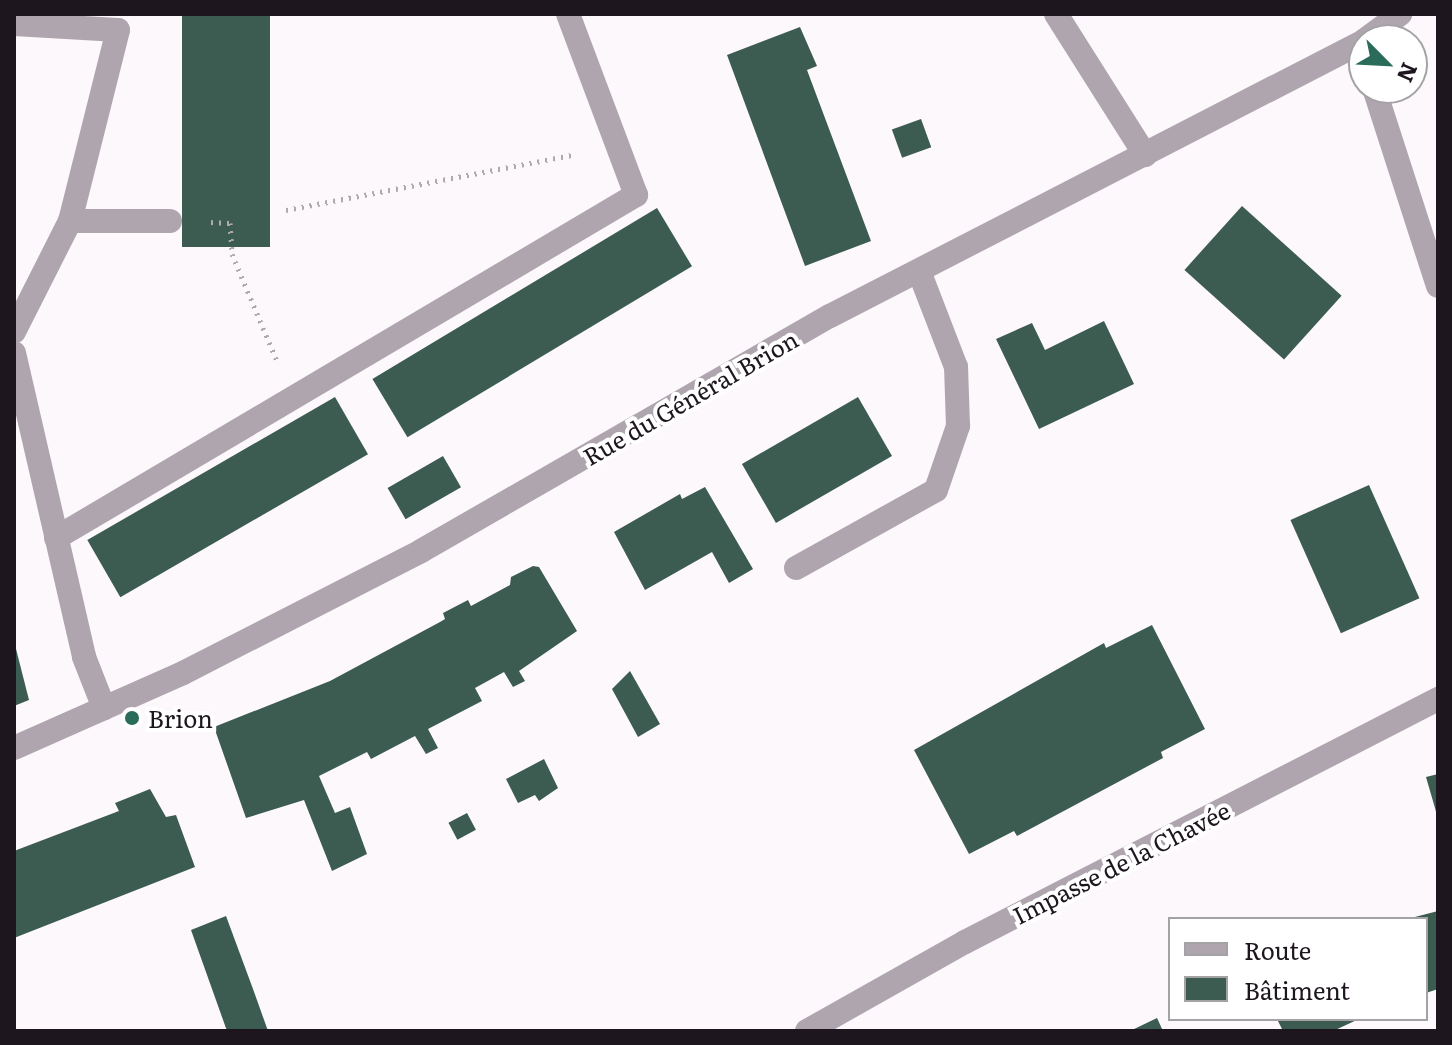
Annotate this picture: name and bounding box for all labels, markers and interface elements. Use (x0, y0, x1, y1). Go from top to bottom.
north arrow (1348, 24, 1428, 104)
text: N (1390, 58, 1427, 88)
street label: Rue du Général Brion (577, 324, 803, 470)
place label: Brion (148, 704, 213, 732)
marker: Brion (123, 709, 141, 727)
street label: Impasse de la Chavée (1008, 795, 1234, 929)
legend (1168, 917, 1428, 1021)
text: Route (1244, 932, 1311, 967)
text: Bâtiment (1244, 972, 1350, 1007)

